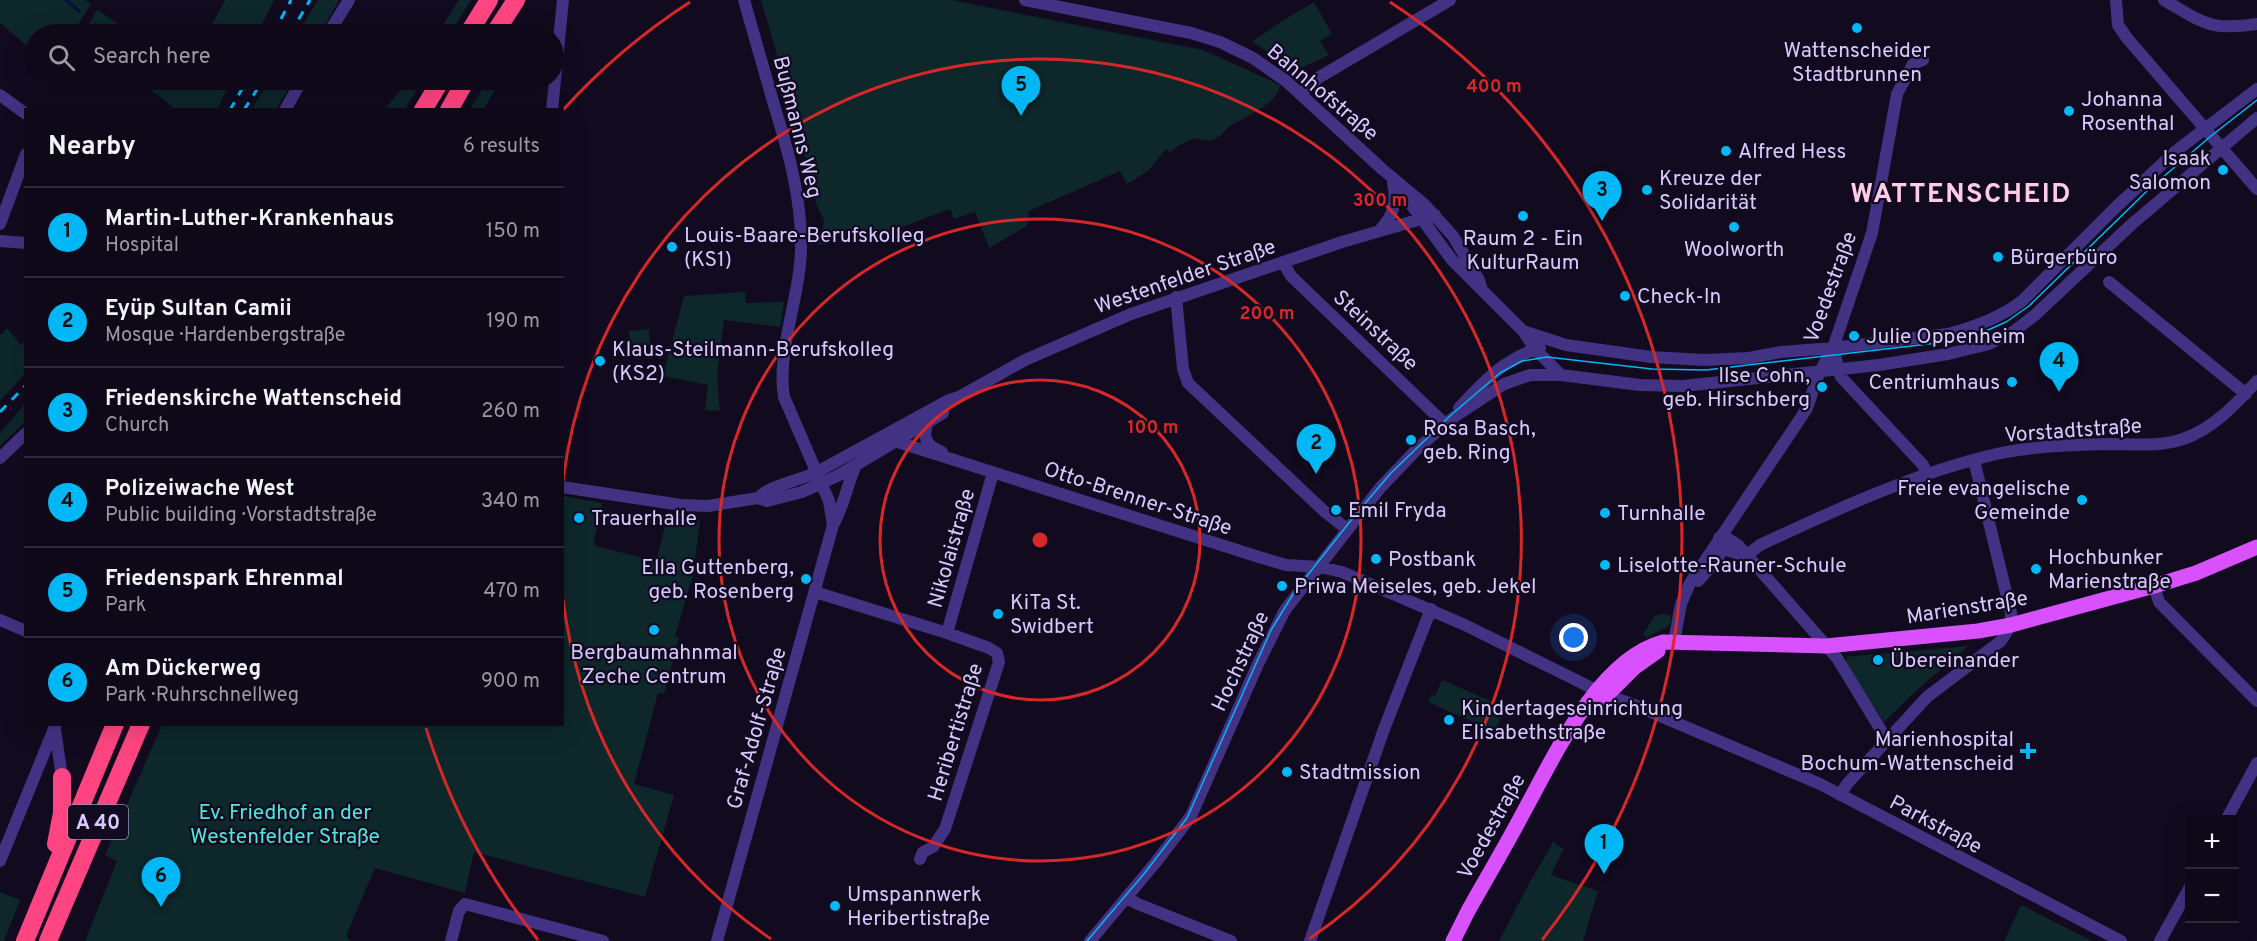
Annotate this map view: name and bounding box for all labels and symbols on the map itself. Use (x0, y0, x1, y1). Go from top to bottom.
marker: Wattenscheider Stadtbrunnen (1850, 21, 1864, 35)
place label: Wattenscheider Stadtbrunnen (1784, 38, 1930, 89)
street label: Bahnhofstraße (1261, 39, 1383, 148)
street label: Bußmanns Weg (766, 53, 827, 201)
pin: 5 (1002, 66, 1040, 116)
text: 400 m (1466, 76, 1522, 99)
place label: Johanna Rosenthal (2081, 87, 2175, 138)
marker: Johanna Rosenthal (2062, 104, 2076, 118)
place label: Alfred Hess (1738, 139, 1846, 166)
marker: Alfred Hess (1719, 144, 1733, 158)
place label: Isaak Salomon (2129, 146, 2211, 197)
marker: Isaak Salomon (2216, 163, 2230, 177)
place label: Kreuze der Solidarität (1659, 166, 1762, 217)
pin: 3 (1582, 172, 1622, 221)
district label: WATTENSCHEID (1850, 178, 2072, 212)
marker: Kreuze der Solidarität (1640, 183, 1654, 197)
text: 300 m (1353, 190, 1407, 213)
marker: Raum 2 - Ein KulturRaum (1516, 209, 1530, 223)
marker: Woolworth (1727, 220, 1741, 234)
place label: Louis-Baare-Berufskolleg (KS1) (684, 223, 925, 274)
place label: Raum 2 - Ein KulturRaum (1463, 226, 1583, 277)
street label: Voedestraße (1799, 228, 1864, 347)
street label: Westenfelder Straße (1091, 234, 1280, 321)
place label: Woolworth (1684, 237, 1784, 264)
marker: Louis-Baare-Berufskolleg (KS1) (665, 240, 679, 254)
place label: Bürgerbüro (2010, 245, 2118, 272)
marker: Bürgerbüro (1991, 250, 2005, 264)
place label: Check-In (1637, 284, 1721, 311)
street label: Steinstraße (1327, 285, 1423, 377)
marker: Check-In (1618, 289, 1632, 303)
text: 200 m (1239, 303, 1295, 326)
place label: Julie Oppenheim (1866, 324, 2026, 351)
marker: Julie Oppenheim (1847, 329, 1861, 343)
place label: Klaus-Steilmann-Berufskolleg (KS2) (612, 337, 894, 388)
pin: 4 (2040, 342, 2078, 392)
marker: Klaus-Steilmann-Berufskolleg (KS2) (593, 354, 607, 368)
place label: Ilse Cohn, geb. Hirschberg (1663, 363, 1810, 414)
place label: Centriumhaus (1868, 370, 2000, 397)
marker: Centriumhaus (2005, 375, 2019, 389)
marker: Ilse Cohn, geb. Hirschberg (1815, 380, 1829, 394)
street label: Vorstadtstraße (2003, 413, 2143, 450)
place label: Rosa Basch, geb. Ring (1423, 416, 1536, 467)
text: 100 m (1127, 417, 1179, 440)
pin: 2 (1296, 424, 1336, 474)
marker: Rosa Basch, geb. Ring (1404, 433, 1418, 447)
street label: Otto-Brenner-Straße (1040, 456, 1235, 543)
place label: Freie evangelische Gemeinde (1897, 476, 2070, 527)
street label: Nikolaistraße (923, 486, 982, 611)
marker: Freie evangelische Gemeinde (2075, 493, 2089, 507)
place label: Emil Fryda (1348, 498, 1446, 525)
place label: Turnhalle (1617, 501, 1706, 528)
marker: Emil Fryda (1329, 503, 1343, 517)
place label: Trauerhalle (591, 506, 697, 533)
marker: Turnhalle (1598, 506, 1612, 520)
marker: Trauerhalle (572, 511, 586, 525)
centre of rings (1030, 530, 1050, 550)
place label: Hochbunker Marienstraße (2048, 545, 2171, 596)
place label: Postbank (1388, 547, 1476, 574)
marker: Postbank (1369, 552, 1383, 566)
place label: Liselotte-Rauner-Schule (1617, 553, 1846, 580)
place label: Ella Guttenberg, geb. Rosenberg (641, 555, 794, 606)
marker: Liselotte-Rauner-Schule (1598, 558, 1612, 572)
marker: Hochbunker Marienstraße (2029, 562, 2043, 576)
marker: Ella Guttenberg, geb. Rosenberg (799, 572, 813, 586)
place label: Priwa Meiseles, geb. Jekel (1294, 574, 1536, 601)
marker: Priwa Meiseles, geb. Jekel (1275, 579, 1289, 593)
street label: Marienstraße (1905, 586, 2030, 631)
place label: KiTa St. Swidbert (1010, 590, 1094, 641)
marker: KiTa St. Swidbert (991, 607, 1005, 621)
street label: Hochstraße (1206, 607, 1276, 716)
marker: Bergbaumahnmal Zeche Centrum (647, 623, 661, 637)
your location (1559, 623, 1588, 652)
place label: Bergbaumahnmal Zeche Centrum (570, 640, 738, 691)
street label: Graf-Adolf-Straße (721, 644, 794, 813)
place label: Übereinander (1890, 648, 2019, 675)
marker: Übereinander (1871, 653, 1885, 667)
street label: Heribertistraße (923, 660, 990, 805)
place label: Kindertageseinrichtung Elisabethstraße (1461, 696, 1683, 747)
marker: Kindertageseinrichtung Elisabethstraße (1442, 713, 1456, 727)
place label: Marienhospital Bochum-Wattenscheid (1801, 727, 2014, 778)
marker: Marienhospital Bochum-Wattenscheid (2019, 742, 2037, 760)
place label: Stadtmission (1299, 760, 1421, 787)
marker: Stadtmission (1280, 765, 1294, 779)
street label: Voedestraße (1452, 769, 1532, 884)
street label: Parkstraße (1884, 790, 1986, 861)
park label: Ev. Friedhof an der Westenfelder Straße (190, 800, 380, 851)
road number: A 40 (68, 805, 128, 839)
pin: 1 (1584, 824, 1624, 874)
pin: 6 (142, 858, 180, 907)
place label: Umspannwerk Heribertistraße (847, 882, 990, 933)
marker: Umspannwerk Heribertistraße (828, 899, 842, 913)

